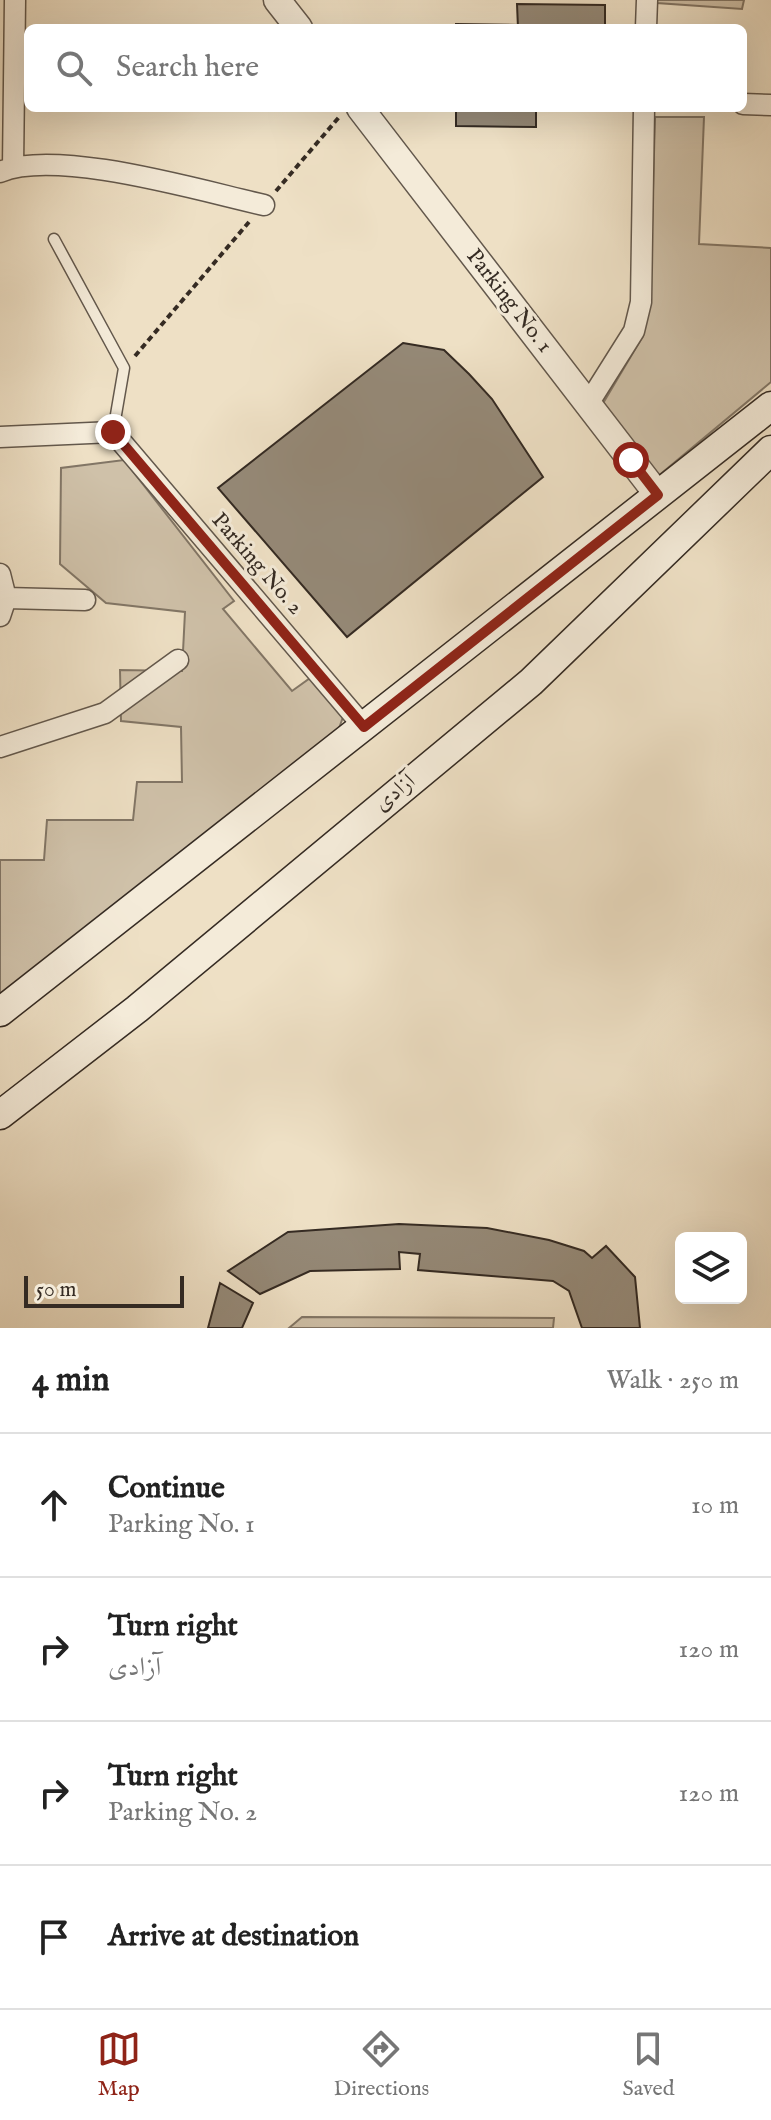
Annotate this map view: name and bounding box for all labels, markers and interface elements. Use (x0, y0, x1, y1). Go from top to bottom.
search box (24, 24, 747, 112)
icon: search (52, 46, 96, 90)
text: Search here (116, 49, 259, 87)
street label: Parking No. 1 (460, 243, 558, 359)
route end (95, 414, 131, 450)
route start (613, 442, 649, 478)
street label: Parking No. 2 (205, 507, 309, 621)
street label: آزادی (368, 766, 423, 818)
map controls (675, 1232, 747, 1304)
button: layers (675, 1232, 747, 1304)
scale bar (24, 1272, 184, 1308)
text: 50 m (36, 1276, 77, 1304)
text: 4 min (32, 1359, 110, 1402)
text: Walk · 250 m (606, 1364, 739, 1397)
text: Continue (108, 1470, 225, 1508)
icon: ahead (32, 1483, 76, 1527)
text: 10 m (691, 1489, 739, 1522)
text: Parking No. 1 (108, 1508, 255, 1541)
text: Turn right (108, 1608, 238, 1646)
icon: right (32, 1627, 76, 1671)
text: 120 m (679, 1633, 739, 1666)
text: آزادی (108, 1651, 161, 1684)
text: Turn right (108, 1758, 238, 1796)
icon: right (32, 1771, 76, 1815)
text: 120 m (679, 1777, 739, 1810)
text: Parking No. 2 (108, 1796, 257, 1829)
icon: arrive (32, 1915, 76, 1959)
text: Arrive at destination (108, 1918, 359, 1956)
tab: Map (97, 2027, 141, 2103)
tab: Directions (334, 2027, 429, 2103)
tab: Saved (622, 2027, 674, 2103)

